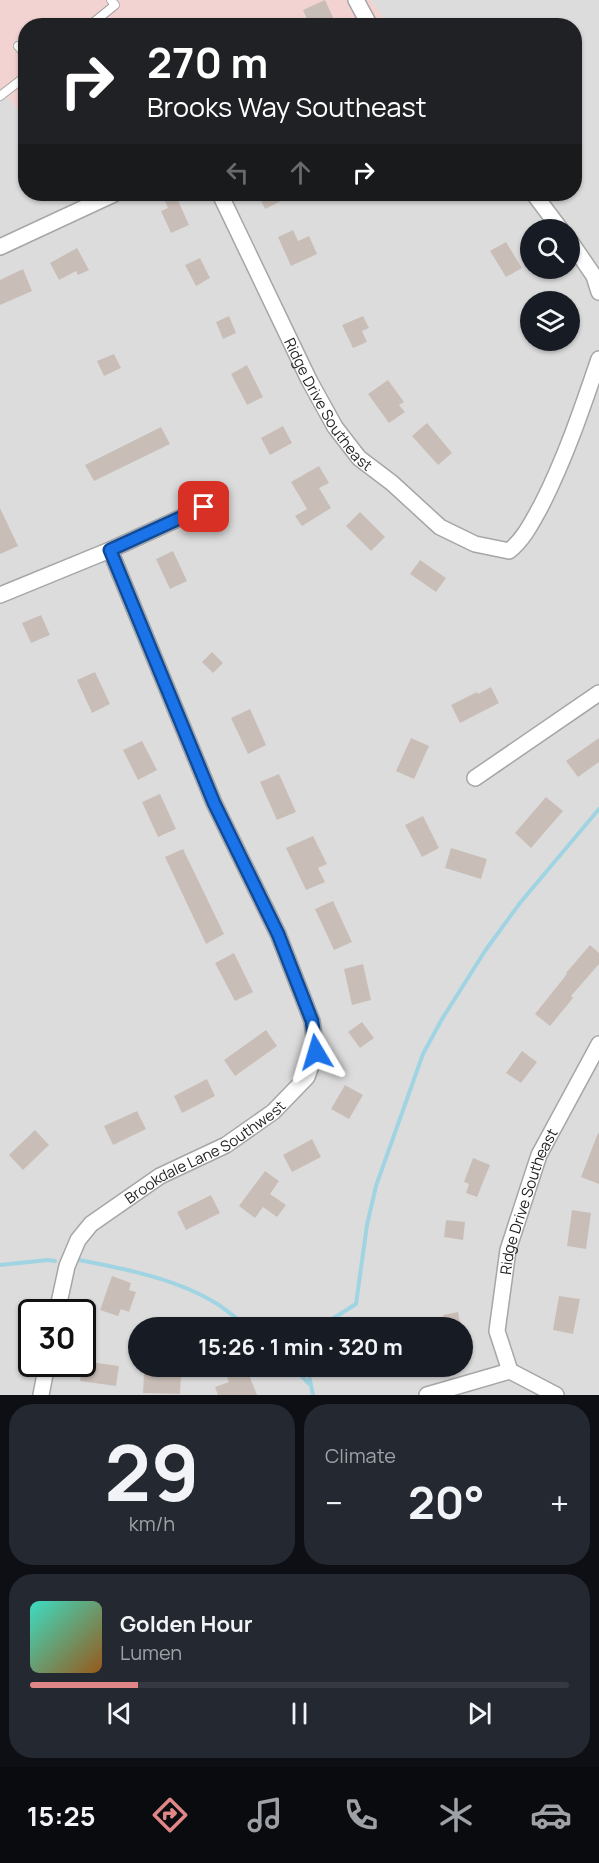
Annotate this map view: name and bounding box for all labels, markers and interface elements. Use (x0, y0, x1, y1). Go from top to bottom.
text: 270 m (147, 33, 268, 91)
icon: right (48, 42, 126, 120)
text: Brooks Way Southeast (147, 88, 427, 125)
icon: left (221, 156, 254, 189)
icon: ahead (284, 156, 317, 189)
icon: right (347, 156, 380, 189)
map controls (520, 219, 580, 351)
button: search (520, 219, 580, 279)
button: layers (520, 291, 580, 351)
street label: Ridge Drive Southeast (280, 334, 377, 475)
pin (178, 481, 229, 532)
icon: arrive (187, 490, 220, 523)
position arrow (284, 1020, 348, 1084)
street label: Brookdale Lane Southwest (120, 1095, 290, 1208)
street label: Ridge Drive Southeast (494, 1124, 562, 1276)
speed limit sign: 30 (18, 1299, 96, 1377)
text: 15:26 · 1 min · 320 m (198, 1332, 403, 1362)
text: 29 (105, 1418, 199, 1524)
text: Climate (325, 1442, 396, 1469)
text: 20° (408, 1471, 485, 1533)
text: − (325, 1480, 343, 1525)
text: + (550, 1480, 569, 1525)
text: km/h (129, 1510, 175, 1537)
text: Golden Hour (120, 1609, 253, 1639)
text: Lumen (120, 1639, 182, 1666)
icon: previous (103, 1697, 136, 1730)
icon: pause (283, 1697, 316, 1730)
icon: next (463, 1697, 496, 1730)
icon: directions (149, 1794, 191, 1836)
icon: music (244, 1794, 286, 1836)
icon: phone (340, 1794, 382, 1836)
icon: climate (435, 1794, 477, 1836)
icon: car (530, 1794, 572, 1836)
text: 15:25 (27, 1797, 95, 1834)

